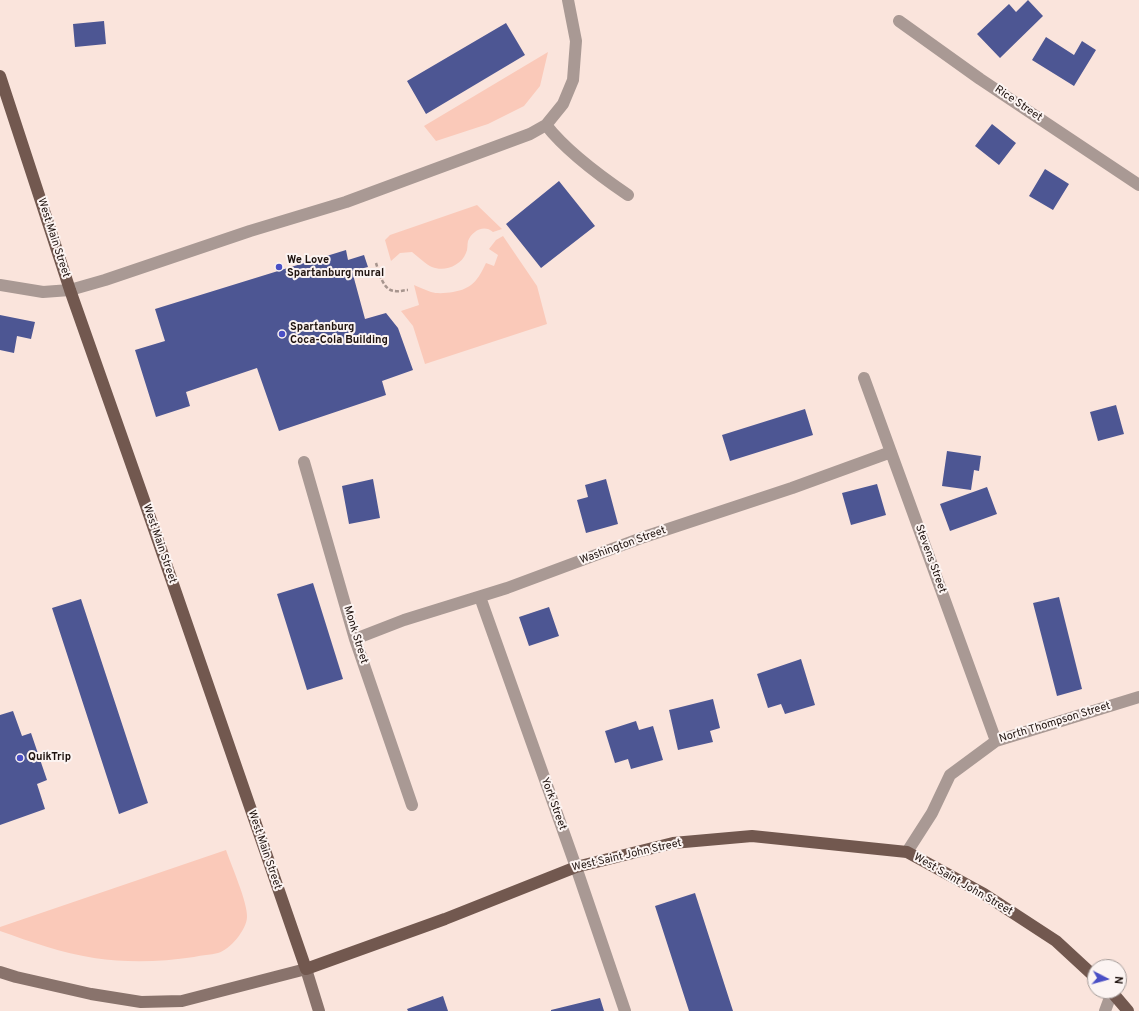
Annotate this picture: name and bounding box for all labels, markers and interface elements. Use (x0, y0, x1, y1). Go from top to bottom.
street label: Rice Street (992, 83, 1044, 125)
street label: West Main Street (34, 197, 72, 279)
place label: We Love Spartanburg mural (287, 254, 384, 280)
marker: We Love Spartanburg mural (274, 262, 284, 272)
place label: Spartanburg Coca-Cola Building (290, 321, 388, 347)
marker: Spartanburg Coca-Cola Building (277, 329, 287, 339)
street label: West Main Street (139, 503, 179, 585)
street label: Stevens Street (911, 523, 949, 595)
street label: Washington Street (578, 524, 668, 568)
street label: Monk Street (340, 604, 370, 666)
street label: North Thompson Street (998, 700, 1112, 746)
place label: QuikTrip (28, 751, 71, 765)
marker: QuikTrip (15, 753, 25, 763)
street label: York Street (537, 776, 569, 832)
street label: West Main Street (244, 809, 284, 891)
street label: West Saint John Street (571, 837, 683, 875)
street label: West Saint John Street (911, 851, 1015, 919)
north arrow (1087, 959, 1127, 999)
text: N (1111, 975, 1125, 985)

